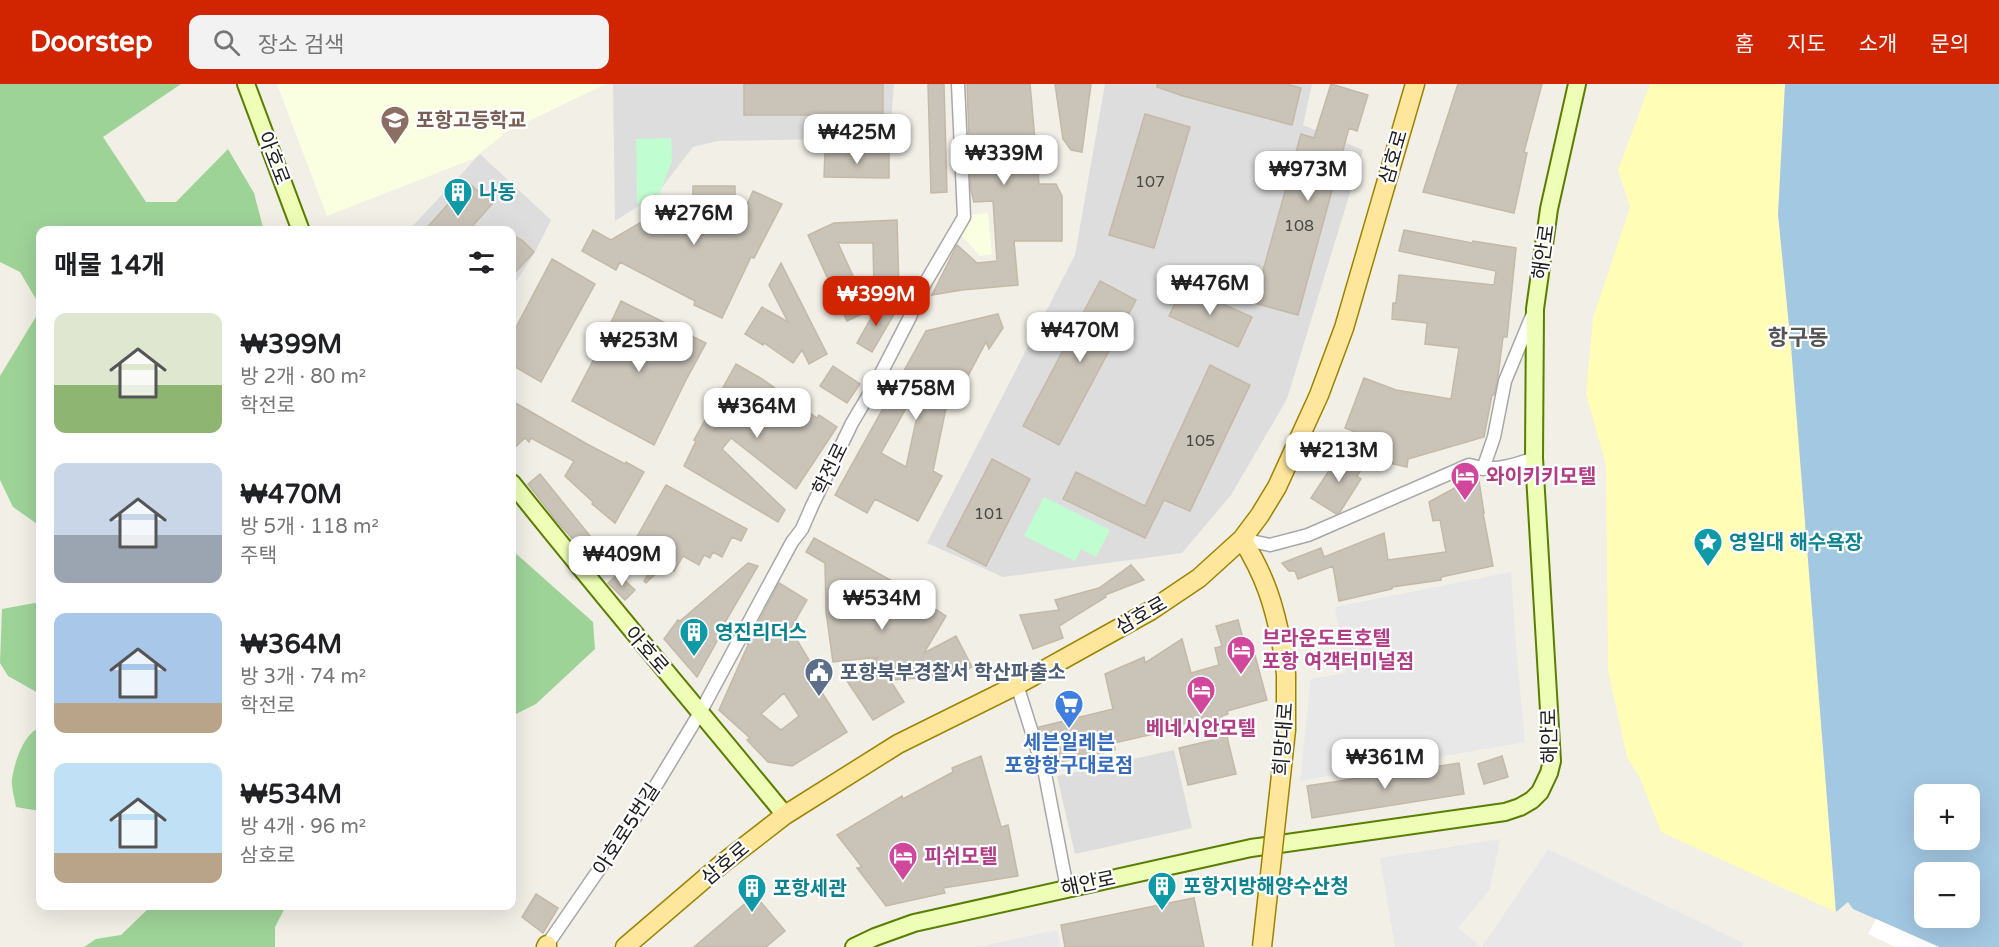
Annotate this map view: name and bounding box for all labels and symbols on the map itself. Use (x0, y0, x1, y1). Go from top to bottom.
school or university icon: 포항고등학교 (379, 104, 411, 146)
place label: 포항고등학교 (416, 109, 526, 133)
pin: ₩425M (815, 114, 899, 165)
street label: 삼호로 (1375, 127, 1413, 187)
street label: 아호로 (252, 128, 294, 188)
pin: ₩339M (962, 135, 1046, 186)
pin: ₩973M (1266, 151, 1350, 202)
house number: 107 (1135, 172, 1165, 192)
building icon: 나동 (442, 176, 474, 218)
place label: 나동 (479, 181, 516, 205)
pin: ₩276M (652, 195, 736, 246)
house number: 108 (1284, 216, 1314, 236)
street label: 해안로 (1528, 223, 1560, 281)
pin: ₩476M (1168, 265, 1252, 316)
pin: ₩399M (834, 276, 918, 327)
pin: ₩470M (1038, 312, 1122, 363)
pin: ₩253M (597, 322, 681, 373)
district label: 항구동 (1768, 325, 1828, 351)
pin: ₩758M (874, 370, 958, 421)
pin: ₩364M (715, 388, 799, 439)
house number: 105 (1185, 431, 1215, 451)
pin: ₩213M (1297, 432, 1381, 483)
street label: 학전로 (808, 439, 854, 500)
hotel icon: 와이키키모텔 (1449, 460, 1481, 502)
place label: 와이키키모텔 (1486, 465, 1596, 489)
house number: 101 (974, 504, 1004, 524)
place icon: 영일대 해수욕장 (1692, 526, 1724, 568)
place label: 영일대 해수욕장 (1729, 531, 1863, 555)
pin: ₩409M (580, 536, 664, 587)
pin: ₩534M (840, 580, 924, 631)
street label: 삼호로 (1112, 592, 1171, 640)
building icon: 영진리더스 (678, 616, 710, 658)
place label: 영진리더스 (715, 621, 807, 645)
street label: 아호로 (619, 622, 673, 679)
place label: 브라운도트호텔 포항 여객터미널점 (1262, 627, 1414, 674)
hotel icon: 브라운도트호텔 포항 여객터미널점 (1225, 634, 1257, 676)
public building icon: 포항북부경찰서 학산파출소 (803, 656, 835, 698)
place label: 포항북부경찰서 학산파출소 (840, 661, 1066, 685)
hotel icon: 베네시안모텔 (1185, 674, 1217, 716)
supermarket icon: 세븐일레븐 포항항구대로점 (1053, 688, 1085, 730)
street label: 희망대로 (1269, 702, 1299, 777)
street label: 해안로 (1538, 708, 1562, 764)
place label: 베네시안모텔 (1146, 717, 1256, 741)
place label: 세븐일레븐 포항항구대로점 (1005, 731, 1133, 778)
pin: ₩361M (1343, 739, 1427, 790)
street label: 아호로5번길 (588, 779, 665, 880)
street label: 삼호로 (697, 837, 755, 891)
hotel icon: 피쉬모텔 (887, 840, 919, 882)
place label: 피쉬모텔 (924, 845, 998, 869)
street label: 해안로 (1059, 867, 1118, 901)
building icon: 포항지방해양수산청 (1146, 870, 1178, 912)
building icon: 포항세관 (736, 872, 768, 914)
place label: 포항지방해양수산청 (1183, 875, 1349, 899)
place label: 포항세관 (773, 877, 847, 901)

